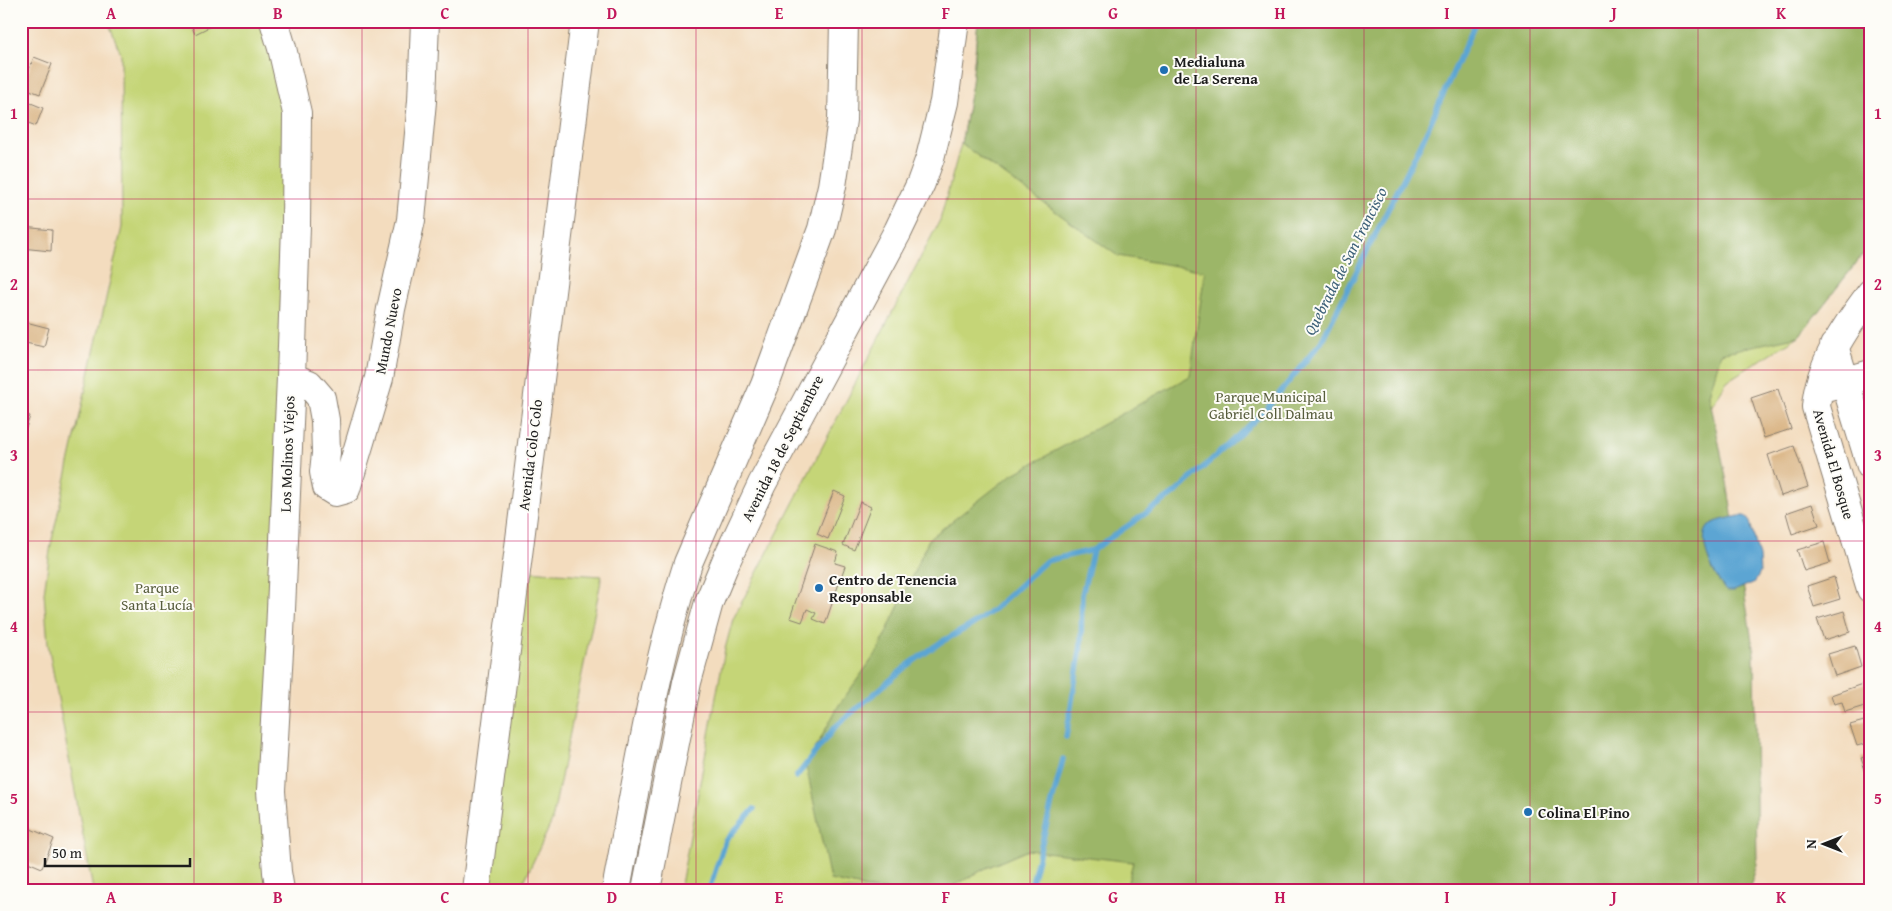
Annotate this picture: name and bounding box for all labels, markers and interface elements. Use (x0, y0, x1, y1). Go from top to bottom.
text: A (106, 1, 117, 25)
text: B (273, 1, 283, 25)
text: C (440, 1, 450, 25)
text: D (607, 1, 617, 25)
text: E (775, 1, 784, 25)
text: F (942, 1, 950, 25)
text: G (1108, 1, 1118, 25)
text: H (1274, 1, 1286, 25)
text: I (1444, 1, 1450, 25)
text: J (1608, 1, 1617, 25)
text: K (1776, 1, 1787, 25)
place label: Medialuna de La Serena (1174, 51, 1258, 89)
marker: Medialuna de La Serena (1158, 64, 1170, 76)
text: 1 (10, 101, 18, 125)
text: 1 (1874, 101, 1882, 125)
water label: Quebrada de San Francisco (1297, 183, 1393, 339)
text: 2 (10, 272, 18, 296)
text: 2 (1874, 272, 1882, 296)
street label: Mundo Nuevo (369, 286, 407, 376)
street label: Avenida 18 de Septiembre (736, 371, 828, 525)
park label: Parque Municipal Gabriel Coll Dalmau (1209, 386, 1334, 424)
street label: Los Molinos Viejos (274, 395, 300, 513)
street label: Avenida Colo Colo (513, 398, 547, 512)
street label: Avenida El Bosque (1808, 406, 1860, 522)
text: 3 (10, 443, 18, 467)
text: 3 (1874, 443, 1882, 467)
place label: Centro de Tenencia Responsable (829, 569, 957, 607)
park label: Parque Santa Lucía (121, 577, 193, 615)
marker: Centro de Tenencia Responsable (813, 582, 825, 594)
text: 4 (10, 614, 18, 638)
text: 4 (1874, 614, 1882, 638)
text: 5 (10, 786, 18, 810)
text: 5 (1874, 786, 1882, 810)
place label: Colina El Pino (1538, 802, 1630, 823)
marker: Colina El Pino (1522, 806, 1534, 818)
north arrow (1800, 818, 1850, 868)
scale bar (45, 836, 190, 868)
text: N (1801, 839, 1821, 849)
text: 50 m (52, 842, 83, 863)
text: A (106, 885, 117, 909)
text: B (273, 885, 283, 909)
text: C (440, 885, 450, 909)
text: D (607, 885, 617, 909)
text: E (775, 885, 784, 909)
text: F (942, 885, 950, 909)
text: G (1108, 885, 1118, 909)
text: H (1274, 885, 1286, 909)
text: I (1444, 885, 1450, 909)
text: J (1608, 885, 1617, 909)
text: K (1776, 885, 1787, 909)

